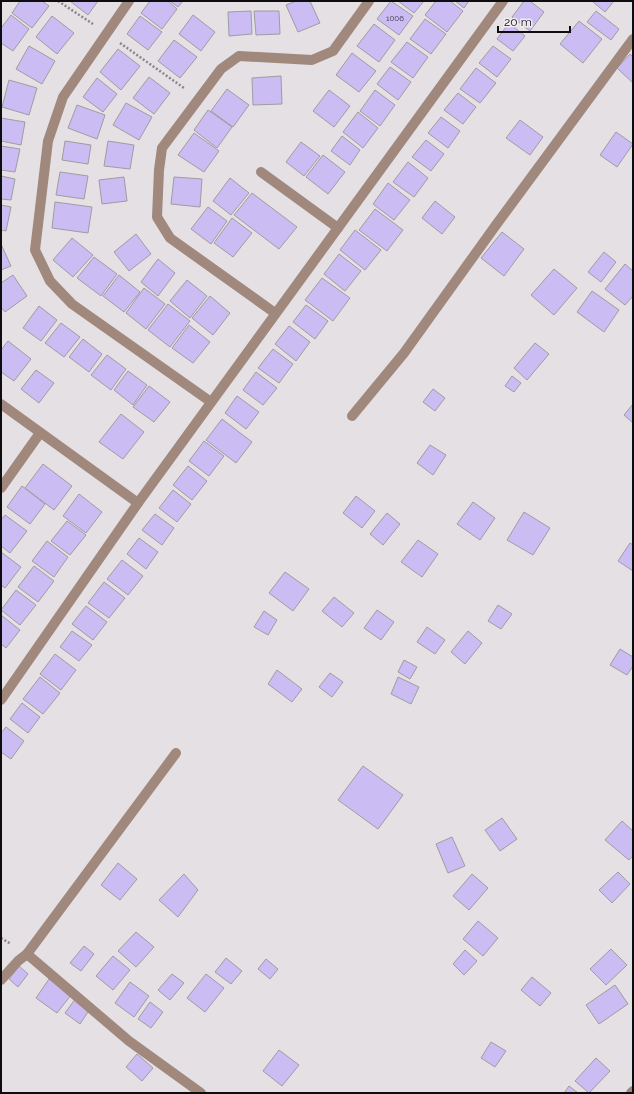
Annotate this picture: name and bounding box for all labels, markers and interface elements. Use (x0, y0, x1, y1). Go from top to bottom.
scale bar (498, 8, 570, 34)
house number: 1006 (386, 13, 404, 23)
text: 20 m (504, 15, 532, 29)

